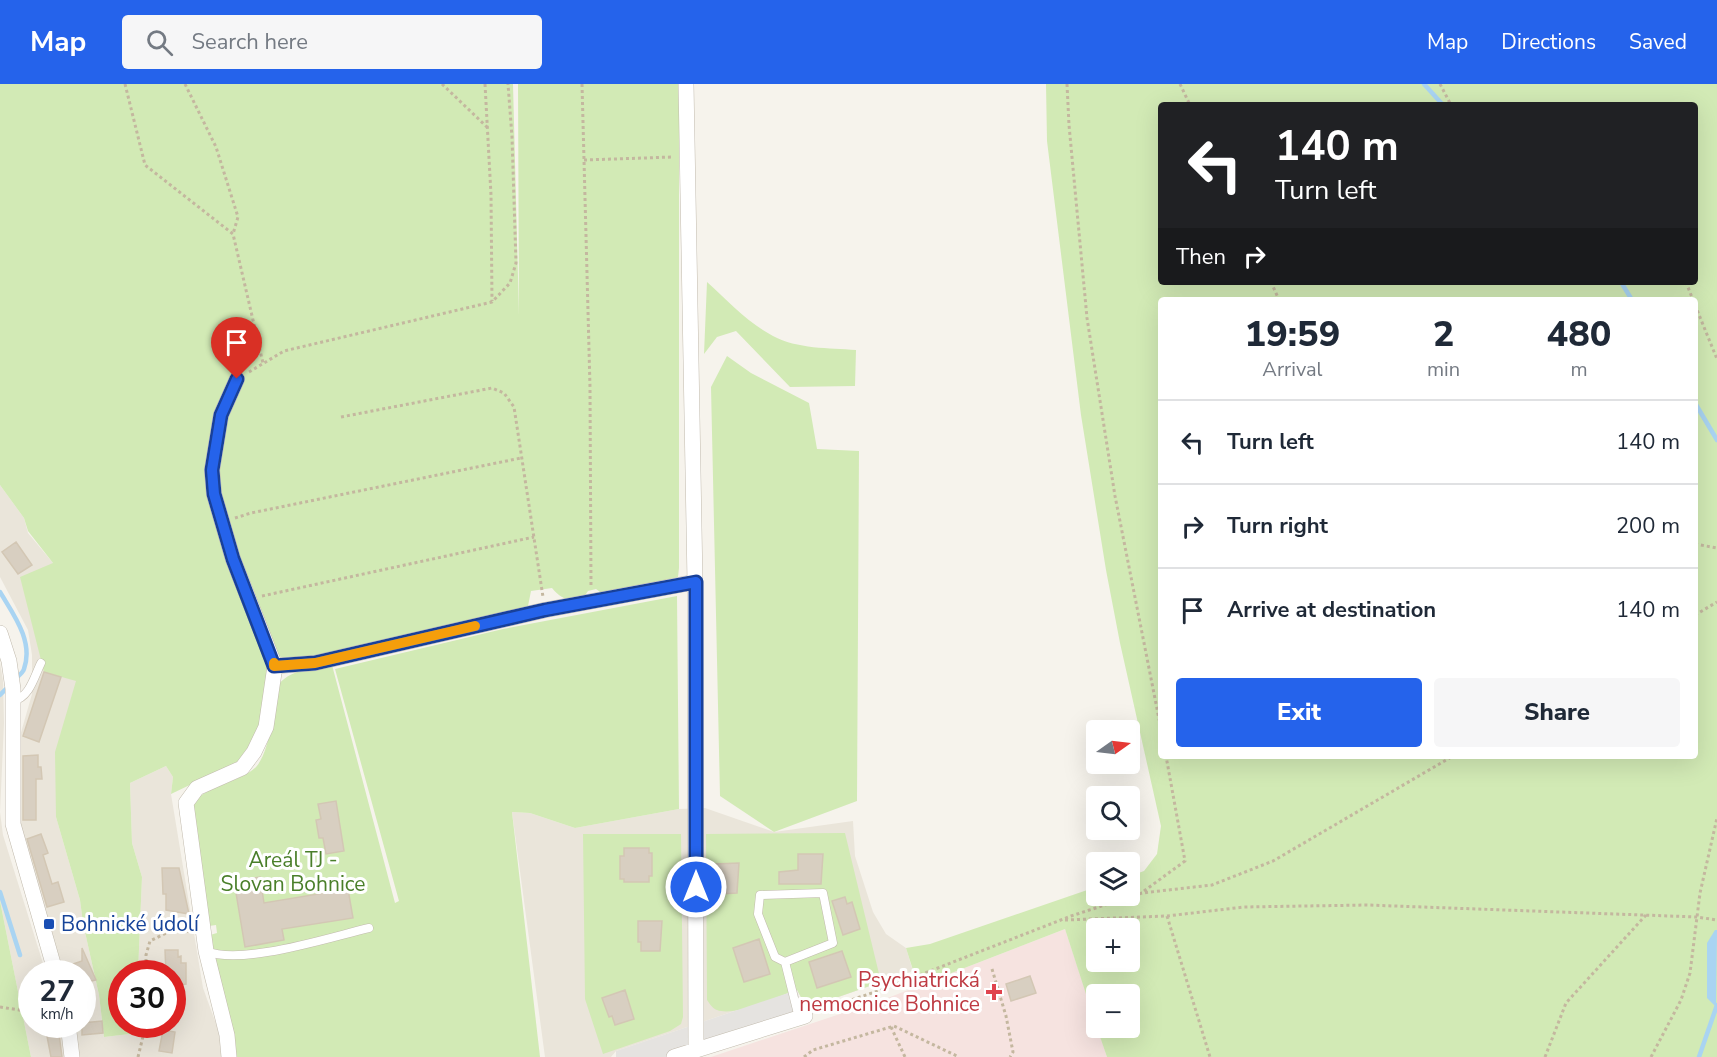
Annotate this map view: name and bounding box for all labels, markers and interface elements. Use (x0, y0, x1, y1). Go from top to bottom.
search box (122, 15, 542, 69)
text: Map (30, 23, 86, 61)
icon: search (143, 26, 176, 59)
text: Search here (191, 27, 308, 57)
text: Map (1427, 28, 1468, 56)
text: Directions (1501, 28, 1596, 56)
text: Saved (1629, 28, 1687, 56)
text: 140 m (1275, 118, 1399, 175)
icon: left (1176, 126, 1254, 204)
text: Turn left (1275, 172, 1376, 209)
icon: right (1238, 240, 1271, 273)
text: Then (1176, 242, 1226, 272)
text: 19:59 (1245, 310, 1340, 359)
text: 2 (1433, 310, 1454, 359)
text: 480 (1547, 310, 1611, 359)
pin (211, 317, 262, 379)
icon: arrive (220, 326, 253, 359)
text: Arrival (1262, 356, 1323, 383)
text: min (1427, 356, 1460, 383)
text: m (1570, 356, 1588, 383)
icon: left (1176, 426, 1209, 459)
text: Turn left (1227, 427, 1314, 457)
text: 140 m (1616, 427, 1680, 457)
icon: right (1176, 510, 1209, 543)
text: Turn right (1227, 511, 1328, 541)
text: 200 m (1616, 511, 1680, 541)
icon: arrive (1176, 594, 1209, 627)
text: Arrive at destination (1227, 595, 1436, 625)
text: 140 m (1616, 595, 1680, 625)
button: Exit (1176, 678, 1422, 747)
button: Share (1434, 678, 1680, 747)
north arrow (1086, 720, 1140, 774)
map controls (1086, 720, 1140, 1038)
button: search (1086, 786, 1140, 840)
park label: Areál TJ - Slovan Bohnice (221, 846, 365, 898)
button: layers (1086, 852, 1140, 906)
position arrow (664, 855, 728, 919)
place label: Bohnické údolí (61, 910, 200, 938)
marker: Bohnické údolí (42, 917, 56, 931)
button: + (1086, 918, 1140, 972)
speed limit sign: 30 (108, 960, 186, 1038)
place label: Psychiatrická nemocnice Bohnice (799, 966, 980, 1018)
text: 27 (39, 971, 75, 1012)
marker: Psychiatrická nemocnice Bohnice (985, 983, 1003, 1001)
button: − (1086, 984, 1140, 1038)
text: km/h (40, 1004, 74, 1024)

